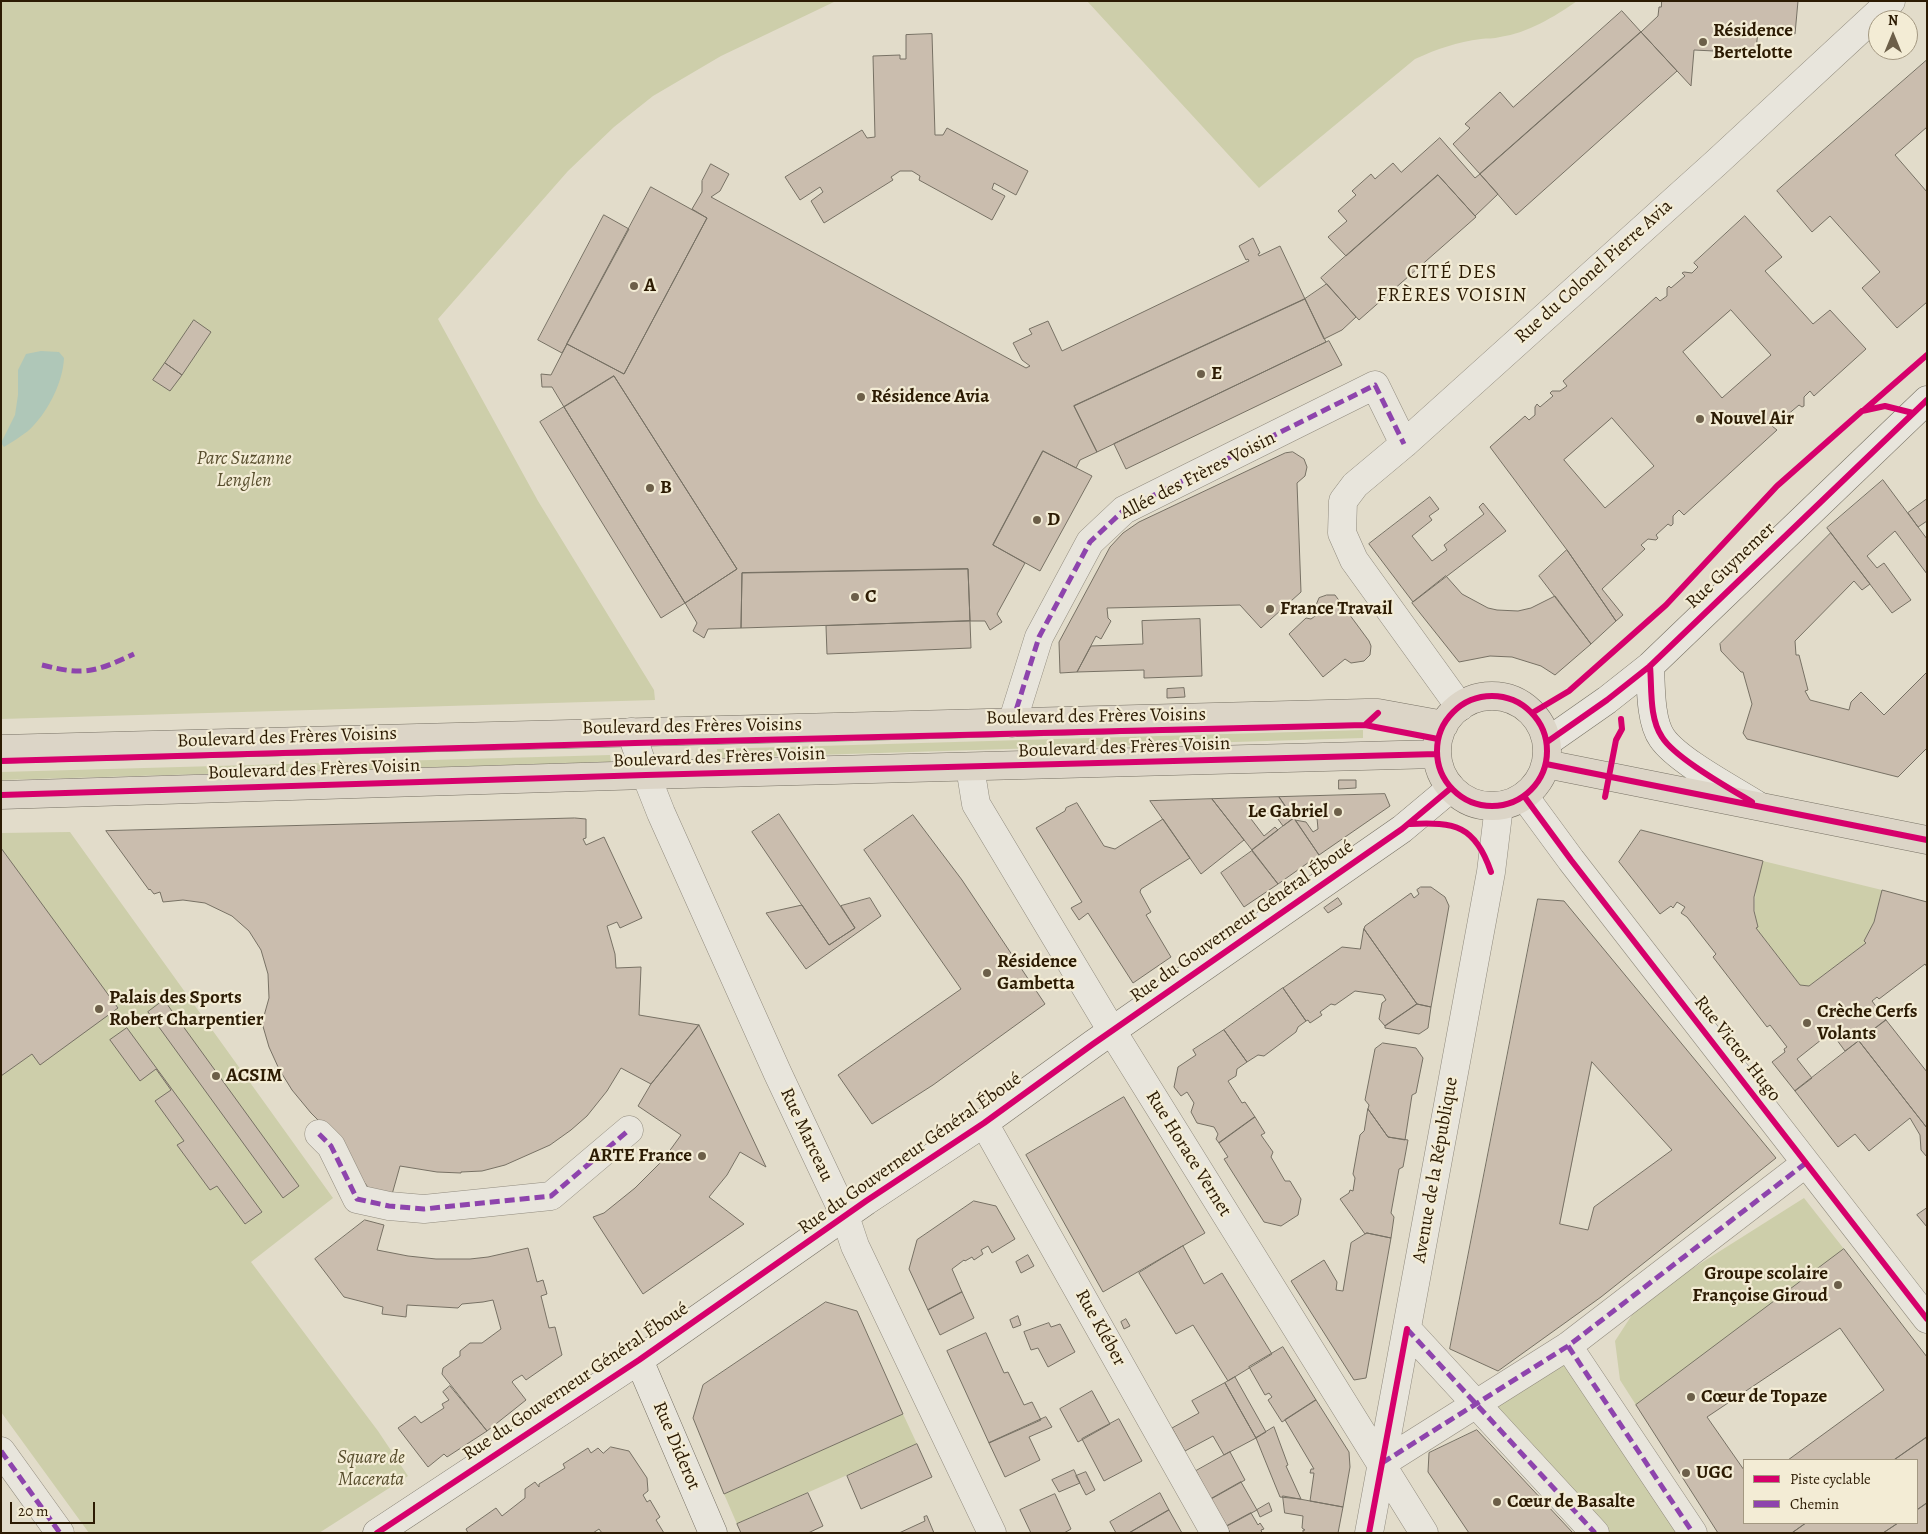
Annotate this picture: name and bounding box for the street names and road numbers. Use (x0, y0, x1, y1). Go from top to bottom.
street label: Rue du Colonel Pierre Avia (1510, 195, 1678, 349)
street label: Allée des Frères Voisin (1117, 427, 1279, 525)
street label: Rue Guynemer (1682, 518, 1780, 614)
street label: Boulevard des Frères Voisins (986, 704, 1206, 730)
street label: Boulevard des Frères Voisins (582, 714, 802, 740)
street label: Boulevard des Frères Voisins (177, 723, 397, 753)
street label: Boulevard des Frères Voisin (1017, 733, 1231, 763)
street label: Boulevard des Frères Voisin (612, 743, 826, 773)
street label: Boulevard des Frères Voisin (207, 755, 421, 785)
street label: Rue du Gouverneur Général Éboué (1126, 836, 1358, 1008)
street label: Rue Victor Hugo (1689, 991, 1785, 1107)
street label: Rue du Gouverneur Général Éboué (794, 1068, 1026, 1240)
street label: Avenue de la République (1408, 1075, 1464, 1265)
street label: Rue Marceau (774, 1084, 838, 1186)
street label: Rue Horace Vernet (1140, 1087, 1236, 1221)
street label: Rue Kléber (1070, 1286, 1130, 1370)
street label: Rue du Gouverneur Général Éboué (459, 1298, 693, 1466)
street label: Rue Diderot (647, 1398, 705, 1494)

